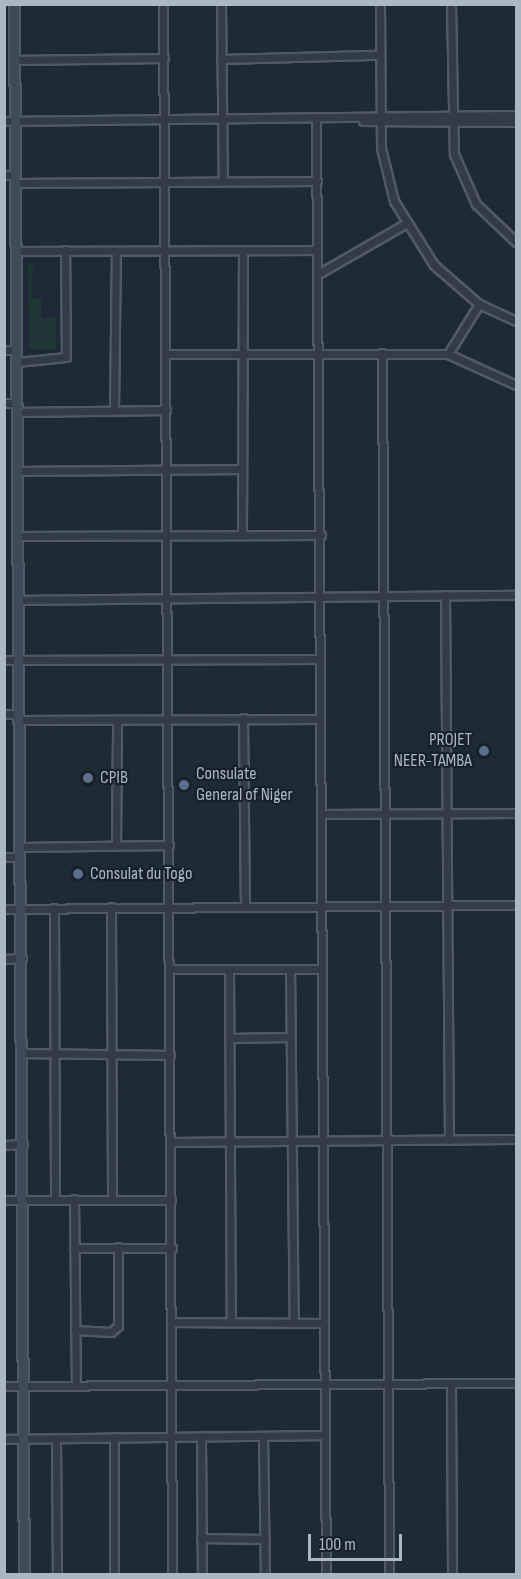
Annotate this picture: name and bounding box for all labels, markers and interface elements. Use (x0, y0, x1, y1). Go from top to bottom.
place label: PROJET NEER-TAMBA (394, 730, 472, 772)
marker: PROJET NEER-TAMBA (477, 744, 491, 758)
place label: Consulate General of Niger (196, 764, 293, 806)
place label: CPIB (100, 767, 128, 789)
marker: CPIB (81, 771, 95, 785)
marker: Consulate General of Niger (177, 778, 191, 792)
place label: Consulat du Togo (90, 863, 192, 885)
marker: Consulat du Togo (71, 867, 85, 881)
scale bar (311, 1522, 406, 1560)
text: 100 m (319, 1534, 356, 1555)

